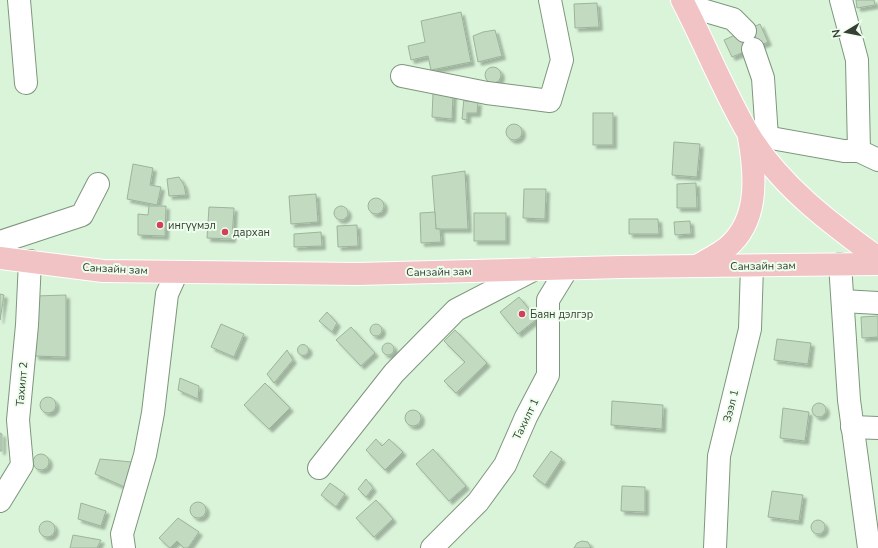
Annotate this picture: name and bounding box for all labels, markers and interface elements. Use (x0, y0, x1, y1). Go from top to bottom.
north arrow (826, 12, 866, 52)
text: N (829, 28, 845, 39)
place label: ингүүмэл (168, 218, 216, 233)
marker: ингүүмэл (155, 220, 165, 230)
place label: дархан (233, 225, 270, 240)
marker: дархан (220, 227, 230, 237)
street label: Санзайн зам (730, 258, 796, 274)
street label: Санзайн зам (82, 260, 148, 278)
street label: Санзайн зам (406, 264, 472, 280)
place label: Баян дэлгэр (530, 307, 593, 322)
marker: Баян дэлгэр (517, 309, 527, 319)
street label: Тахилт 2 (13, 361, 31, 407)
street label: Зээл 1 (720, 388, 742, 424)
street label: Тахилт 1 (509, 396, 543, 442)

